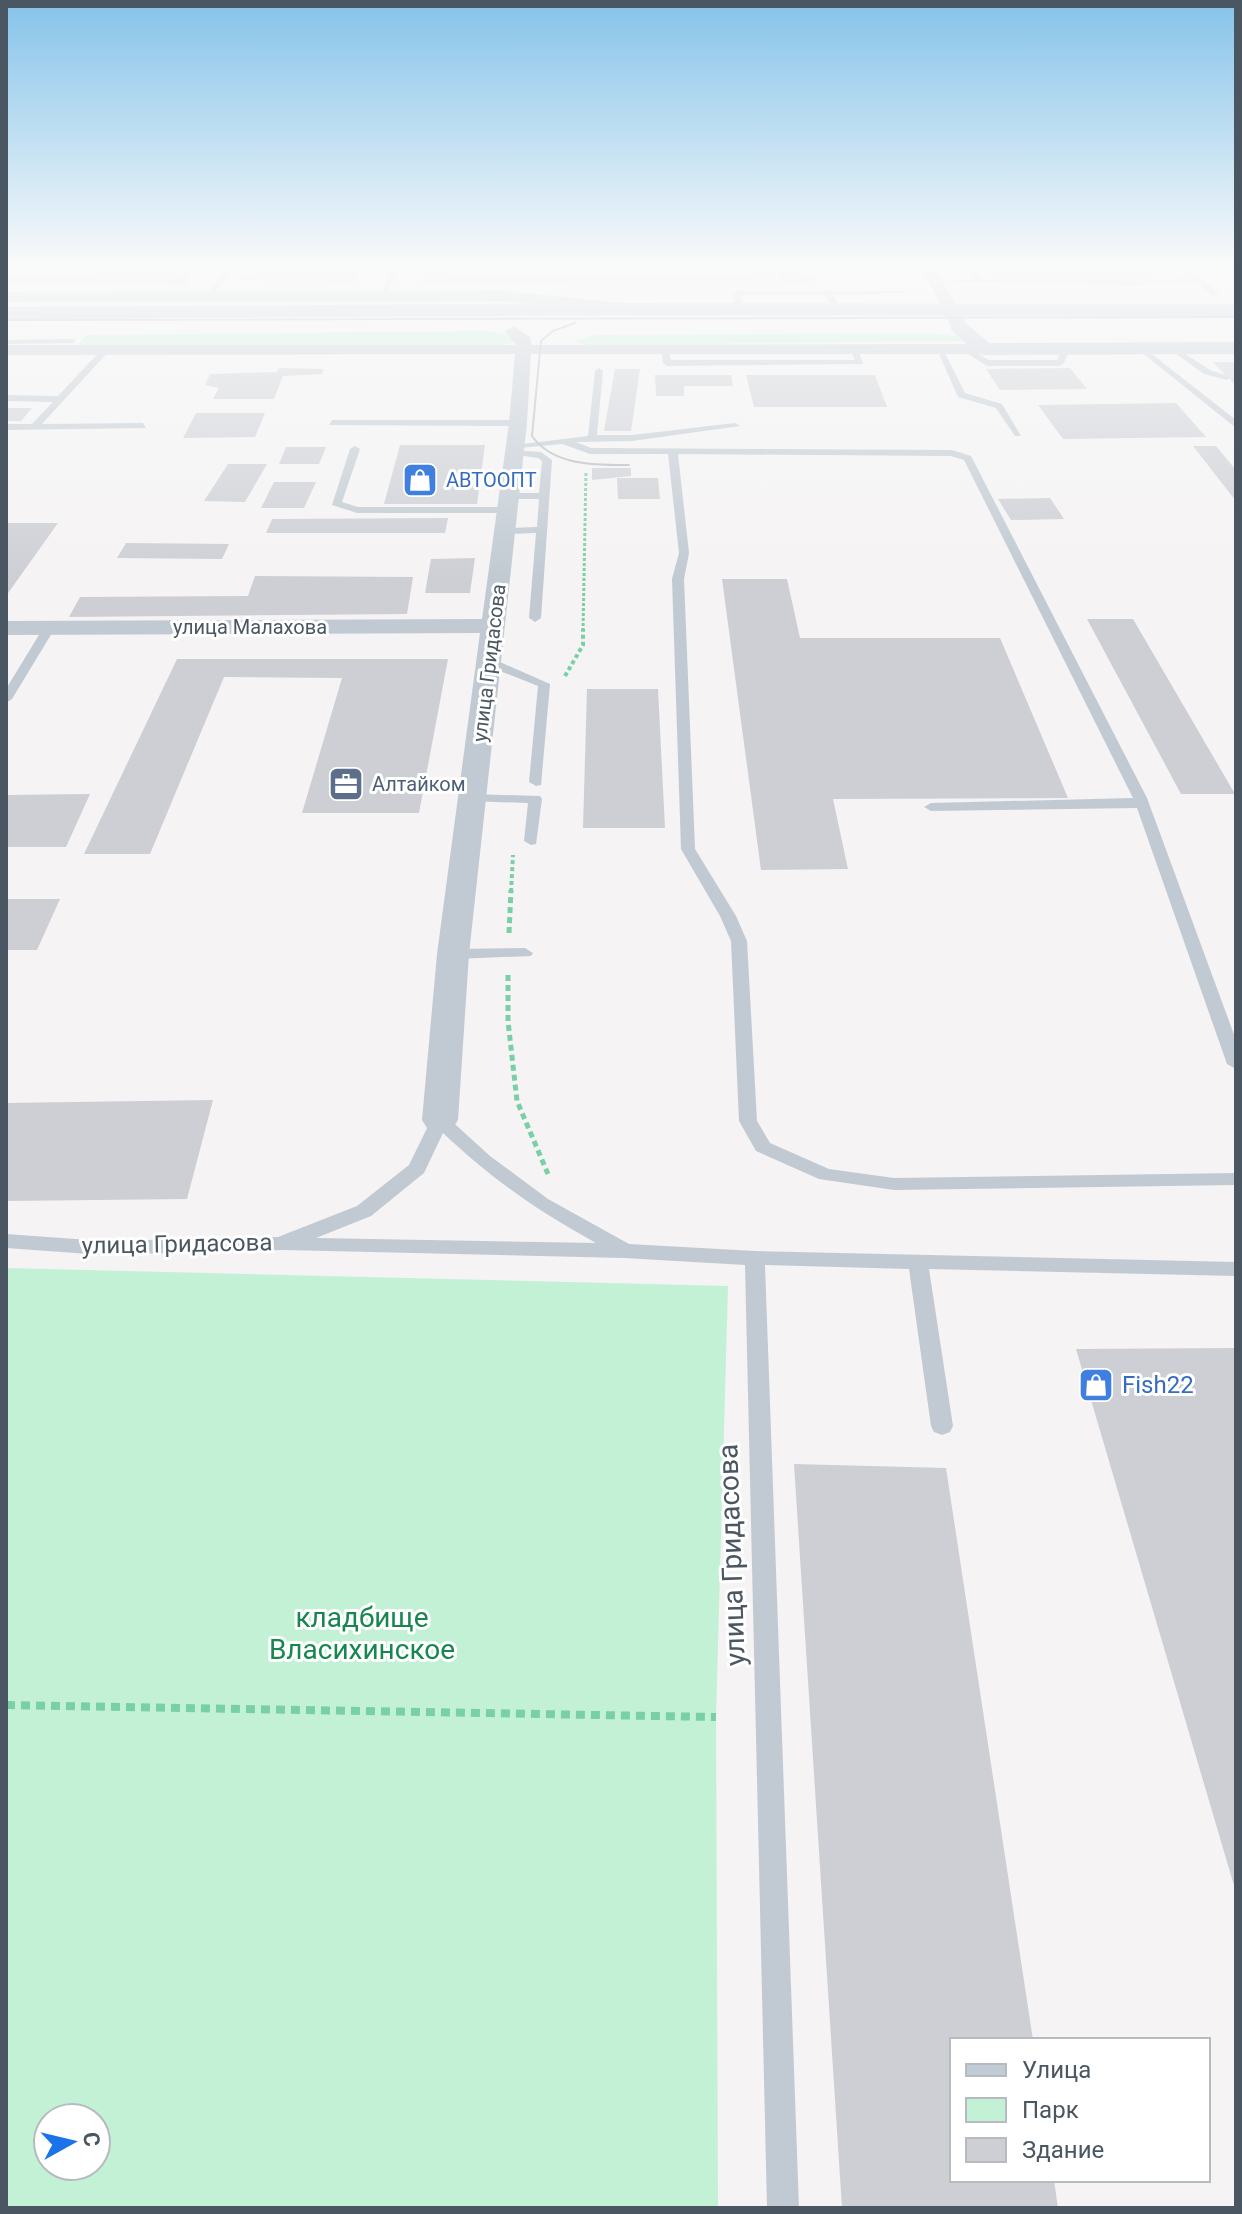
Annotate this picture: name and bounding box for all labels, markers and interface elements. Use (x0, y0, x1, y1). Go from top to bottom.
shop icon: АВТООПТ (401, 461, 439, 499)
place label: АВТООПТ (446, 468, 537, 492)
street label: улица Гридасова (467, 583, 511, 743)
street label: улица Малахова (173, 615, 327, 639)
office icon: Алтайком (327, 765, 365, 803)
place label: Алтайком (372, 772, 466, 796)
street label: улица Гридасова (81, 1228, 273, 1260)
shop icon: Fish22 (1077, 1366, 1115, 1404)
place label: Fish22 (1122, 1371, 1194, 1399)
street label: улица Гридасова (711, 1443, 752, 1667)
park label: кладбище Власихинское (269, 1601, 455, 1666)
legend (950, 2038, 1210, 2182)
text: Улица (1022, 2056, 1091, 2084)
text: Парк (1022, 2096, 1079, 2124)
north arrow (32, 2102, 112, 2182)
text: С (78, 2130, 105, 2148)
text: Здание (1022, 2136, 1104, 2164)

